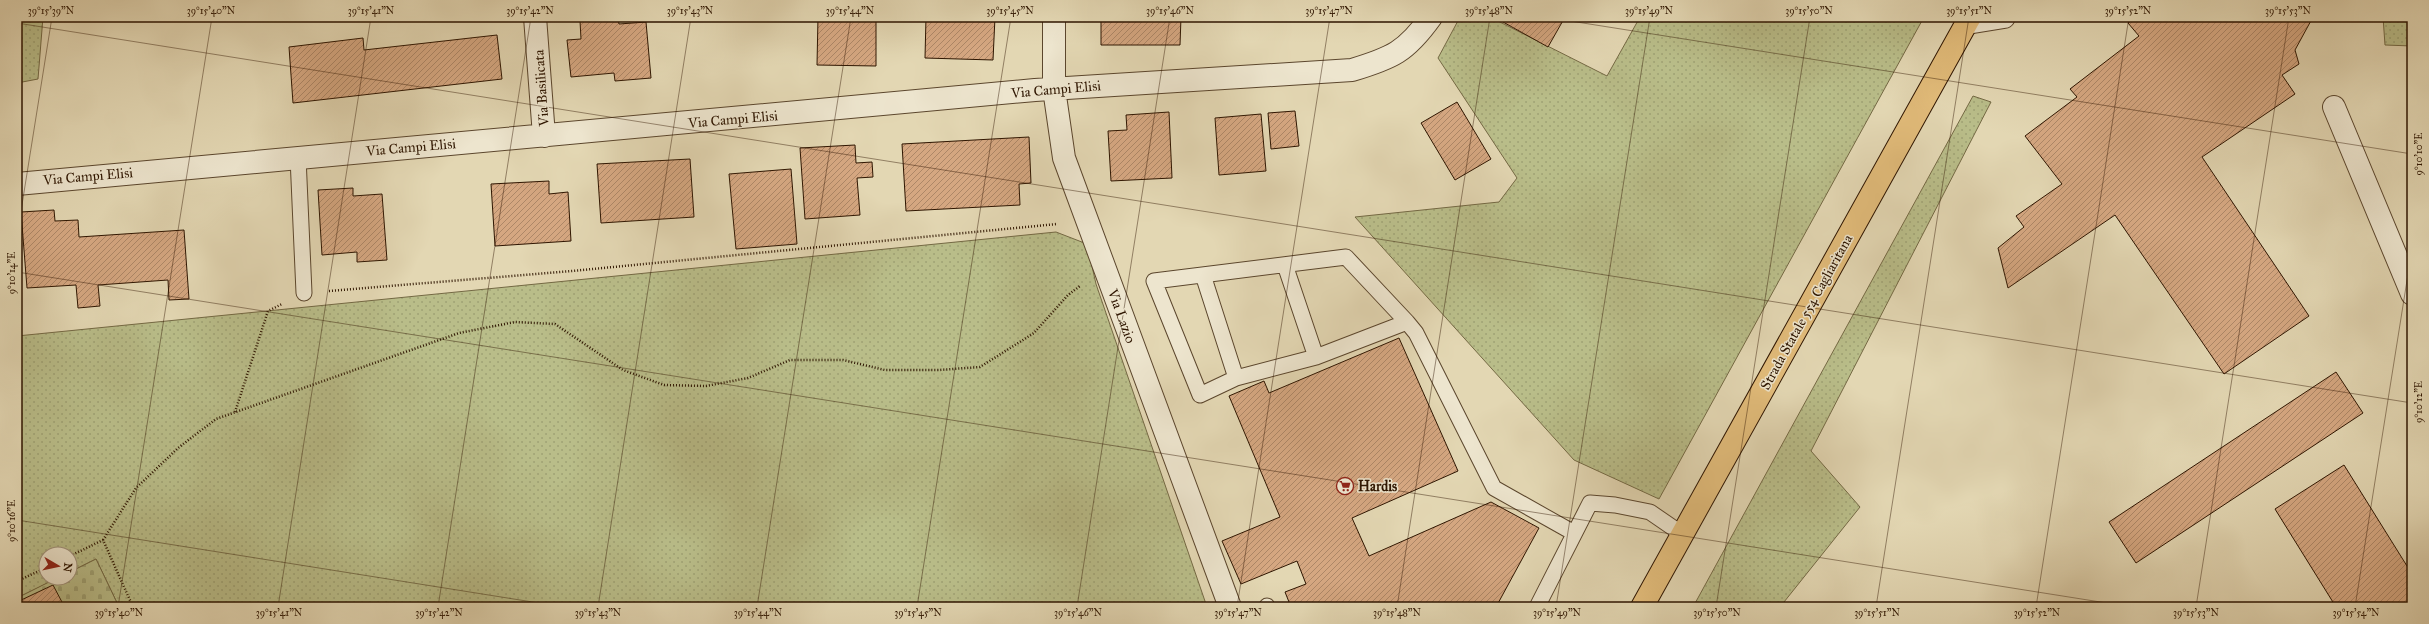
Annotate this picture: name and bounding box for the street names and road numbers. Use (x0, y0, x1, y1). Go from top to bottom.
street label: Via Basilicata (530, 49, 553, 128)
street label: Via Campi Elisi (1009, 77, 1102, 102)
street label: Via Campi Elisi (686, 107, 779, 132)
street label: Via Campi Elisi (364, 135, 457, 160)
street label: Via Campi Elisi (41, 164, 134, 189)
street label: Strada Statale 554 Cagliaritana (1757, 232, 1856, 393)
street label: Via Lazio (1104, 286, 1139, 345)

